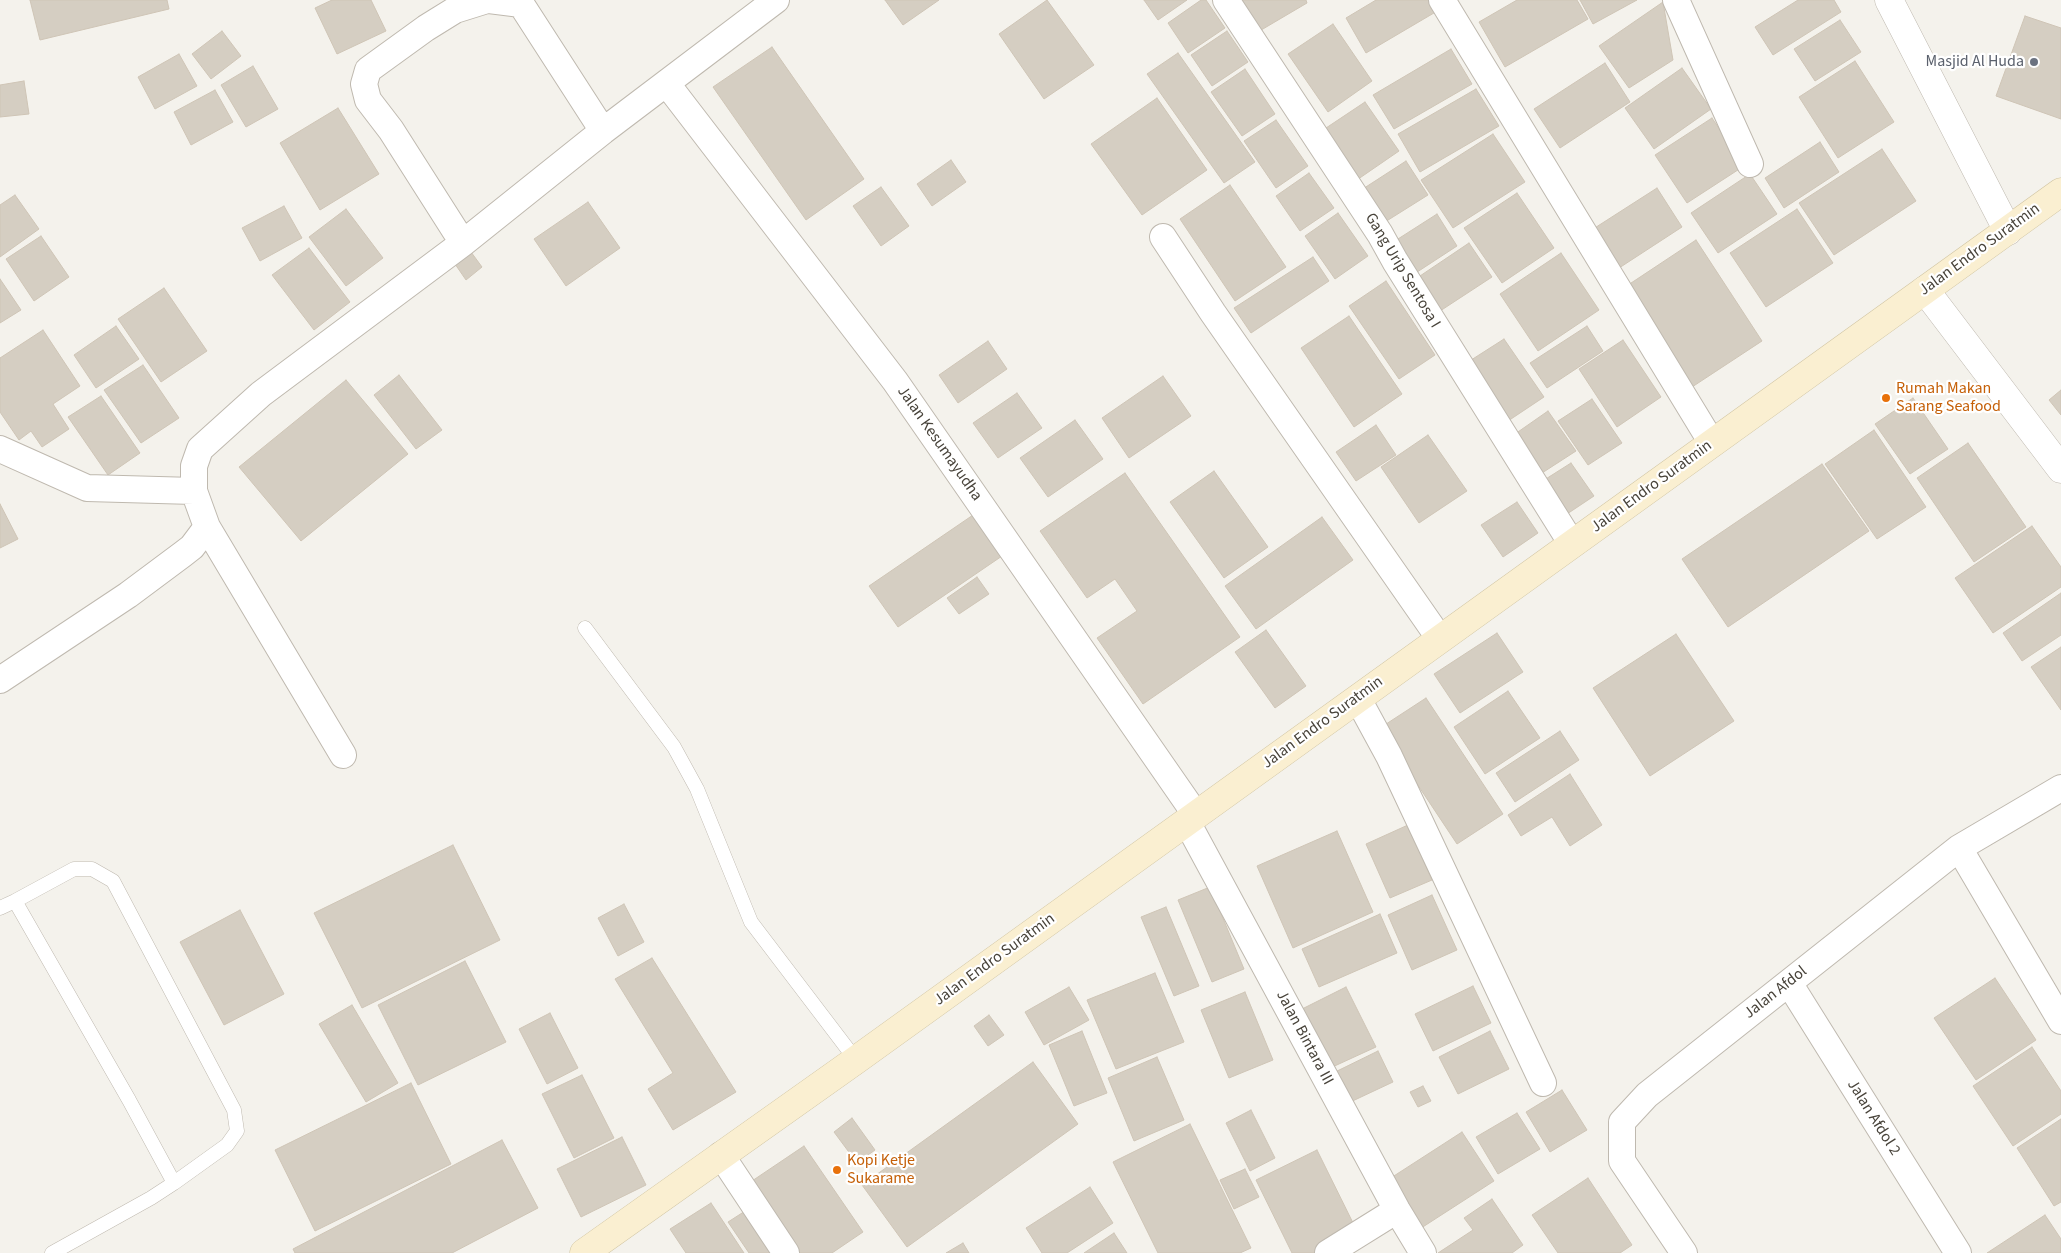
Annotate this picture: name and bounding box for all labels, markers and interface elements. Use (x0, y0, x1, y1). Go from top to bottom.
place label: Masjid Al Huda (1926, 52, 2024, 72)
marker: Masjid Al Huda (2028, 56, 2040, 68)
street label: Jalan Endro Suratmin (1916, 200, 2044, 300)
street label: Gang Urip Sentosa I (1360, 210, 1444, 332)
place label: Rumah Makan Sarang Seafood (1896, 379, 2001, 417)
street label: Jalan Kesumayudha (892, 383, 986, 505)
marker: Rumah Makan Sarang Seafood (1880, 392, 1892, 404)
street label: Jalan Endro Suratmin (1588, 437, 1716, 537)
street label: Jalan Endro Suratmin (1259, 673, 1387, 773)
street label: Jalan Endro Suratmin (931, 910, 1059, 1010)
street label: Jalan Afdol (1741, 963, 1811, 1023)
street label: Jalan Bintara III (1271, 988, 1337, 1088)
street label: Jalan Afdol 2 (1842, 1077, 1904, 1159)
place label: Kopi Ketje Sukarame (847, 1151, 915, 1189)
marker: Kopi Ketje Sukarame (831, 1164, 843, 1176)

